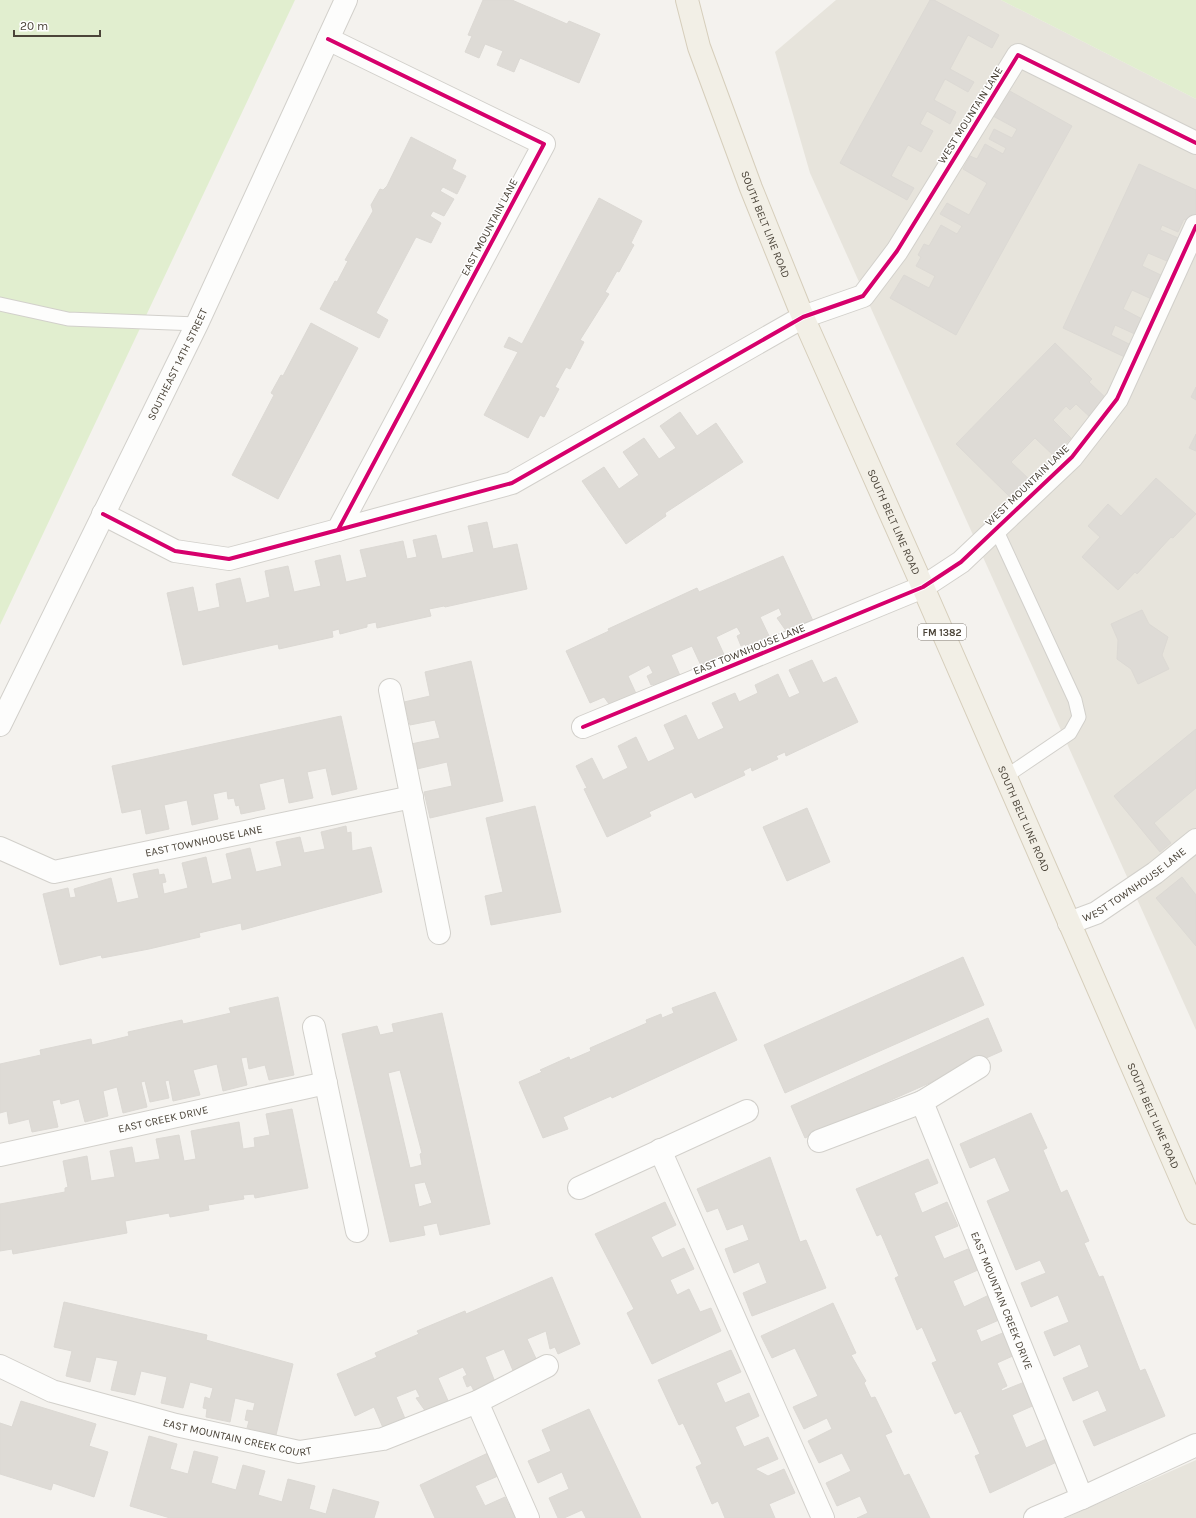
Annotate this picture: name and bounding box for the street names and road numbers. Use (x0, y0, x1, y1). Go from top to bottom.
street label: WEST MOUNTAIN LANE (935, 64, 1006, 166)
street label: SOUTH BELT LINE ROAD (738, 169, 793, 280)
street label: EAST MOUNTAIN LANE (458, 176, 521, 278)
street label: SOUTHEAST 14TH STREET (145, 306, 211, 423)
street label: WEST MOUNTAIN LANE (983, 442, 1072, 529)
street label: SOUTH BELT LINE ROAD (864, 467, 923, 577)
street label: EAST TOWNHOUSE LANE (691, 621, 807, 678)
road number: FM 1382 (918, 624, 966, 640)
street label: SOUTH BELT LINE ROAD (995, 764, 1052, 874)
street label: EAST TOWNHOUSE LANE (144, 823, 264, 860)
street label: WEST TOWNHOUSE LANE (1080, 845, 1189, 925)
street label: SOUTH BELT LINE ROAD (1124, 1061, 1182, 1171)
street label: EAST CREEK DRIVE (117, 1103, 209, 1136)
street label: EAST MOUNTAIN CREEK DRIVE (968, 1230, 1035, 1372)
street label: EAST MOUNTAIN CREEK COURT (162, 1416, 313, 1459)

